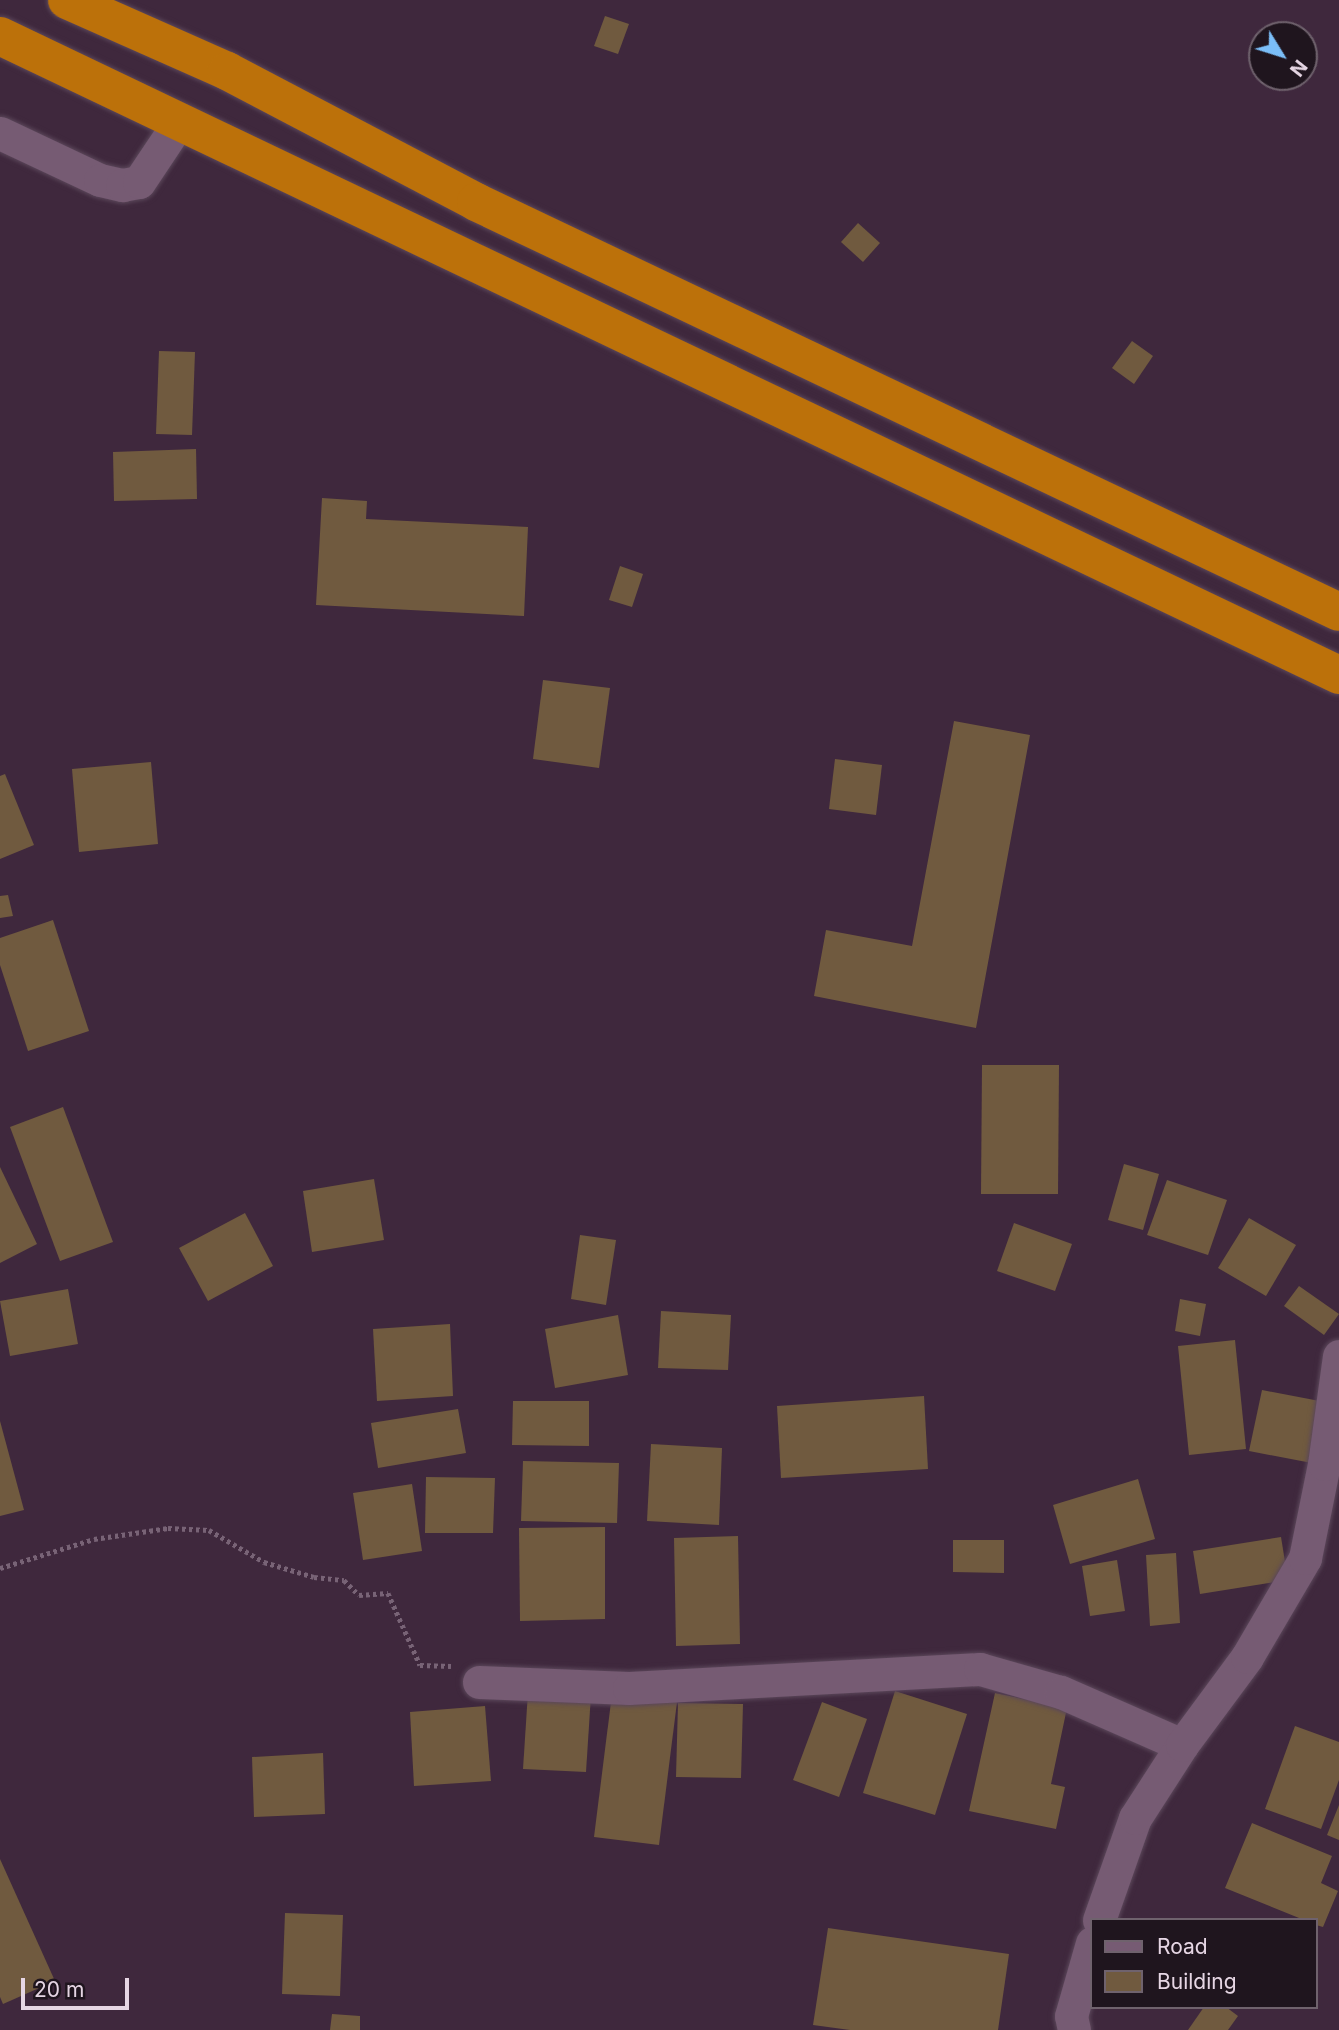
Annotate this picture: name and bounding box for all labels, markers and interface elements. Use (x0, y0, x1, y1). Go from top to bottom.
north arrow (1248, 21, 1318, 91)
text: N (1285, 55, 1312, 81)
legend (1090, 1918, 1318, 2009)
text: Road (1157, 1934, 1208, 1959)
scale bar (24, 1964, 133, 2008)
text: Building (1157, 1969, 1237, 1994)
text: 20 m (34, 1977, 84, 2002)

